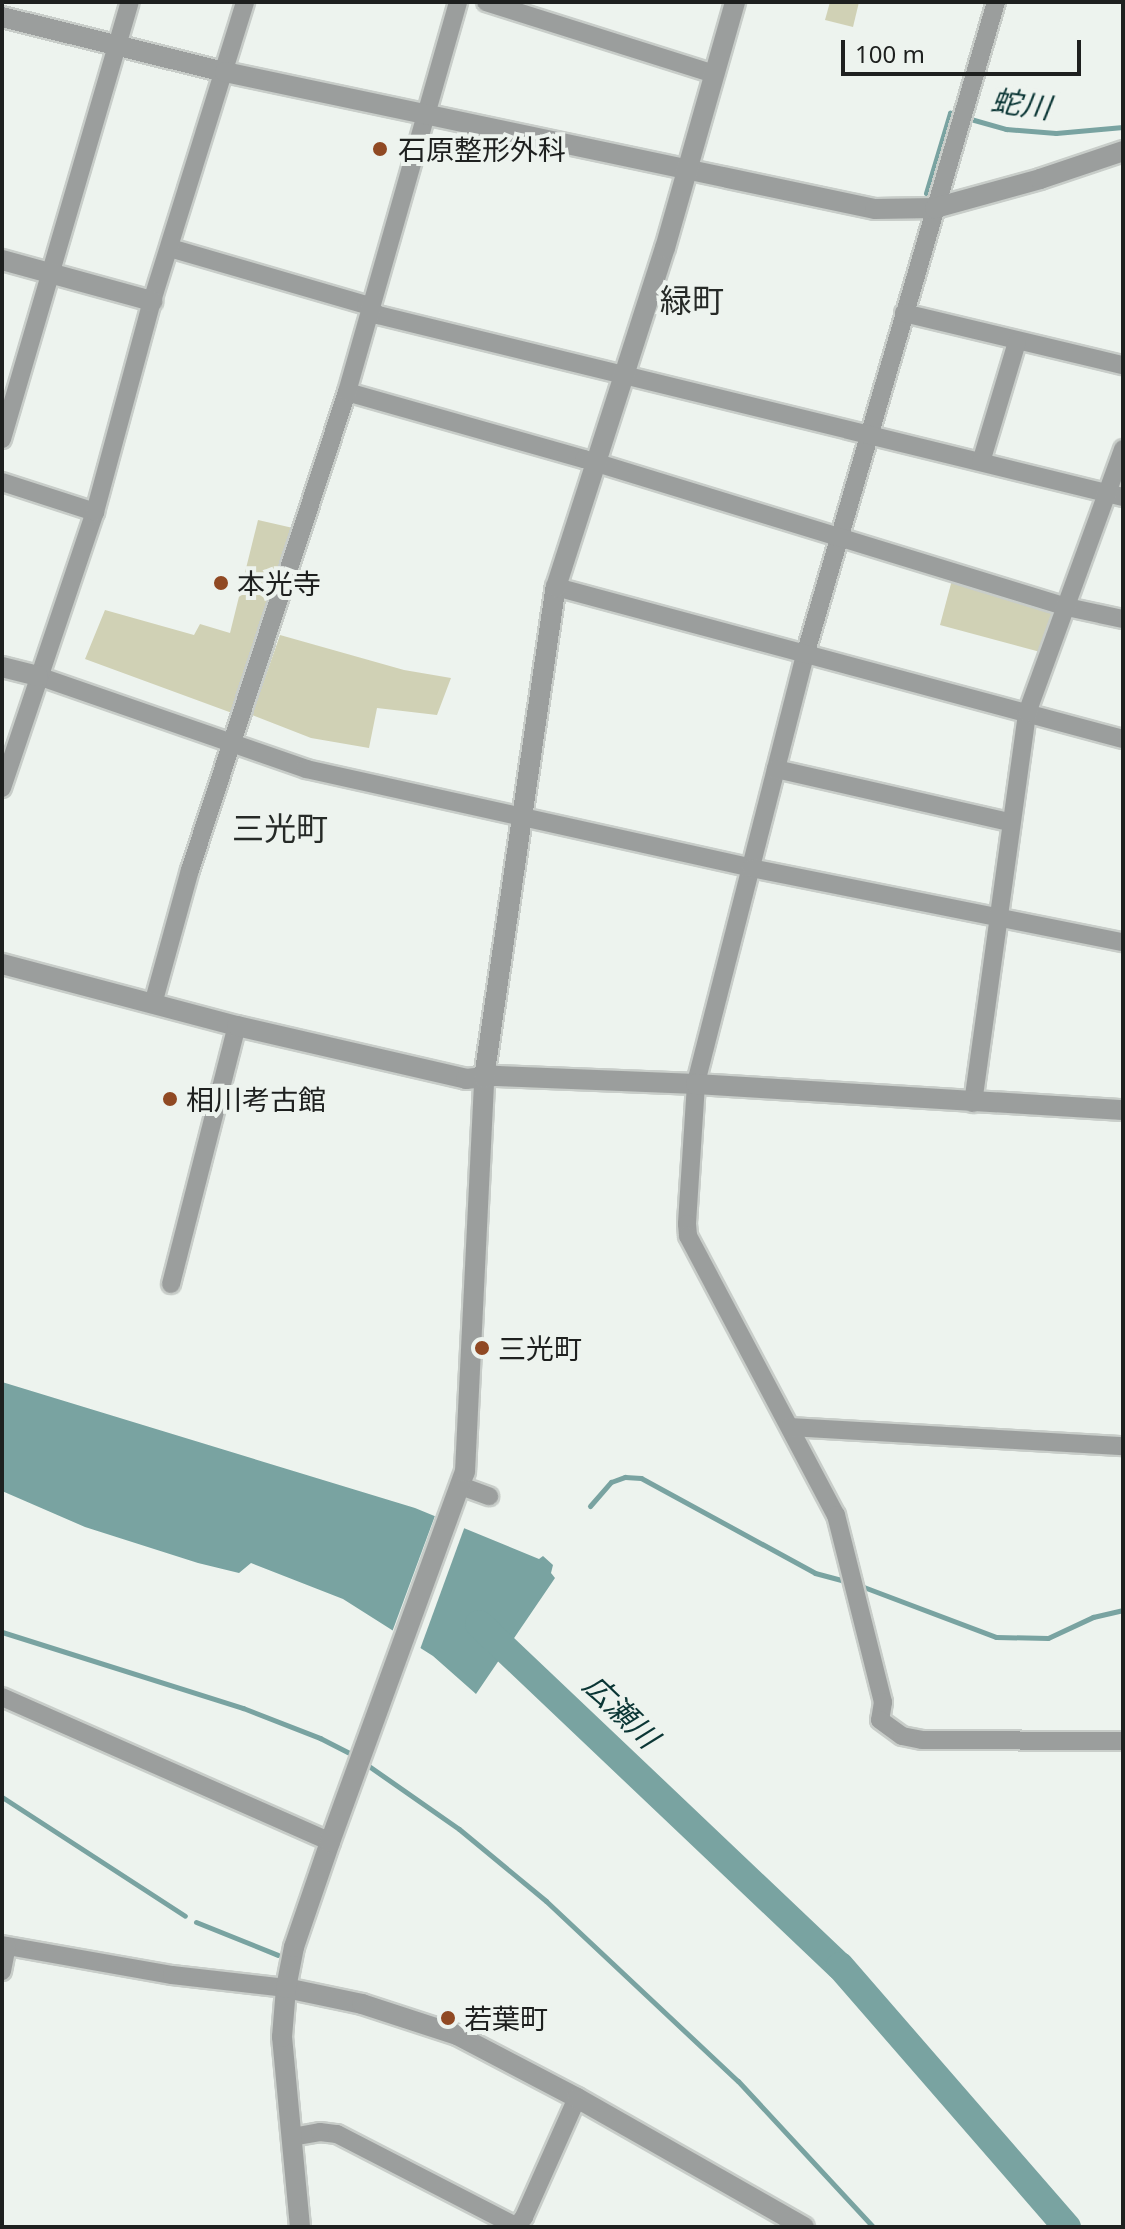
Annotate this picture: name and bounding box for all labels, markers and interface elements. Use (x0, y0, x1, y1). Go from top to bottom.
scale bar (845, 24, 1085, 74)
text: 100 m (855, 37, 925, 70)
water label: 蛇川 (989, 82, 1053, 126)
place label: 石原整形外科 (398, 132, 566, 166)
marker: 石原整形外科 (369, 138, 391, 160)
district label: 緑町 (660, 281, 724, 319)
place label: 本光寺 (237, 566, 321, 600)
marker: 本光寺 (212, 574, 230, 592)
district label: 三光町 (232, 809, 328, 847)
place label: 相川考古館 (186, 1082, 326, 1116)
marker: 相川考古館 (161, 1090, 179, 1108)
place label: 三光町 (498, 1331, 582, 1365)
marker: 三光町 (473, 1339, 491, 1357)
water label: 広瀬川 (576, 1667, 666, 1755)
place label: 若葉町 (464, 2001, 548, 2035)
marker: 若葉町 (439, 2009, 457, 2027)

